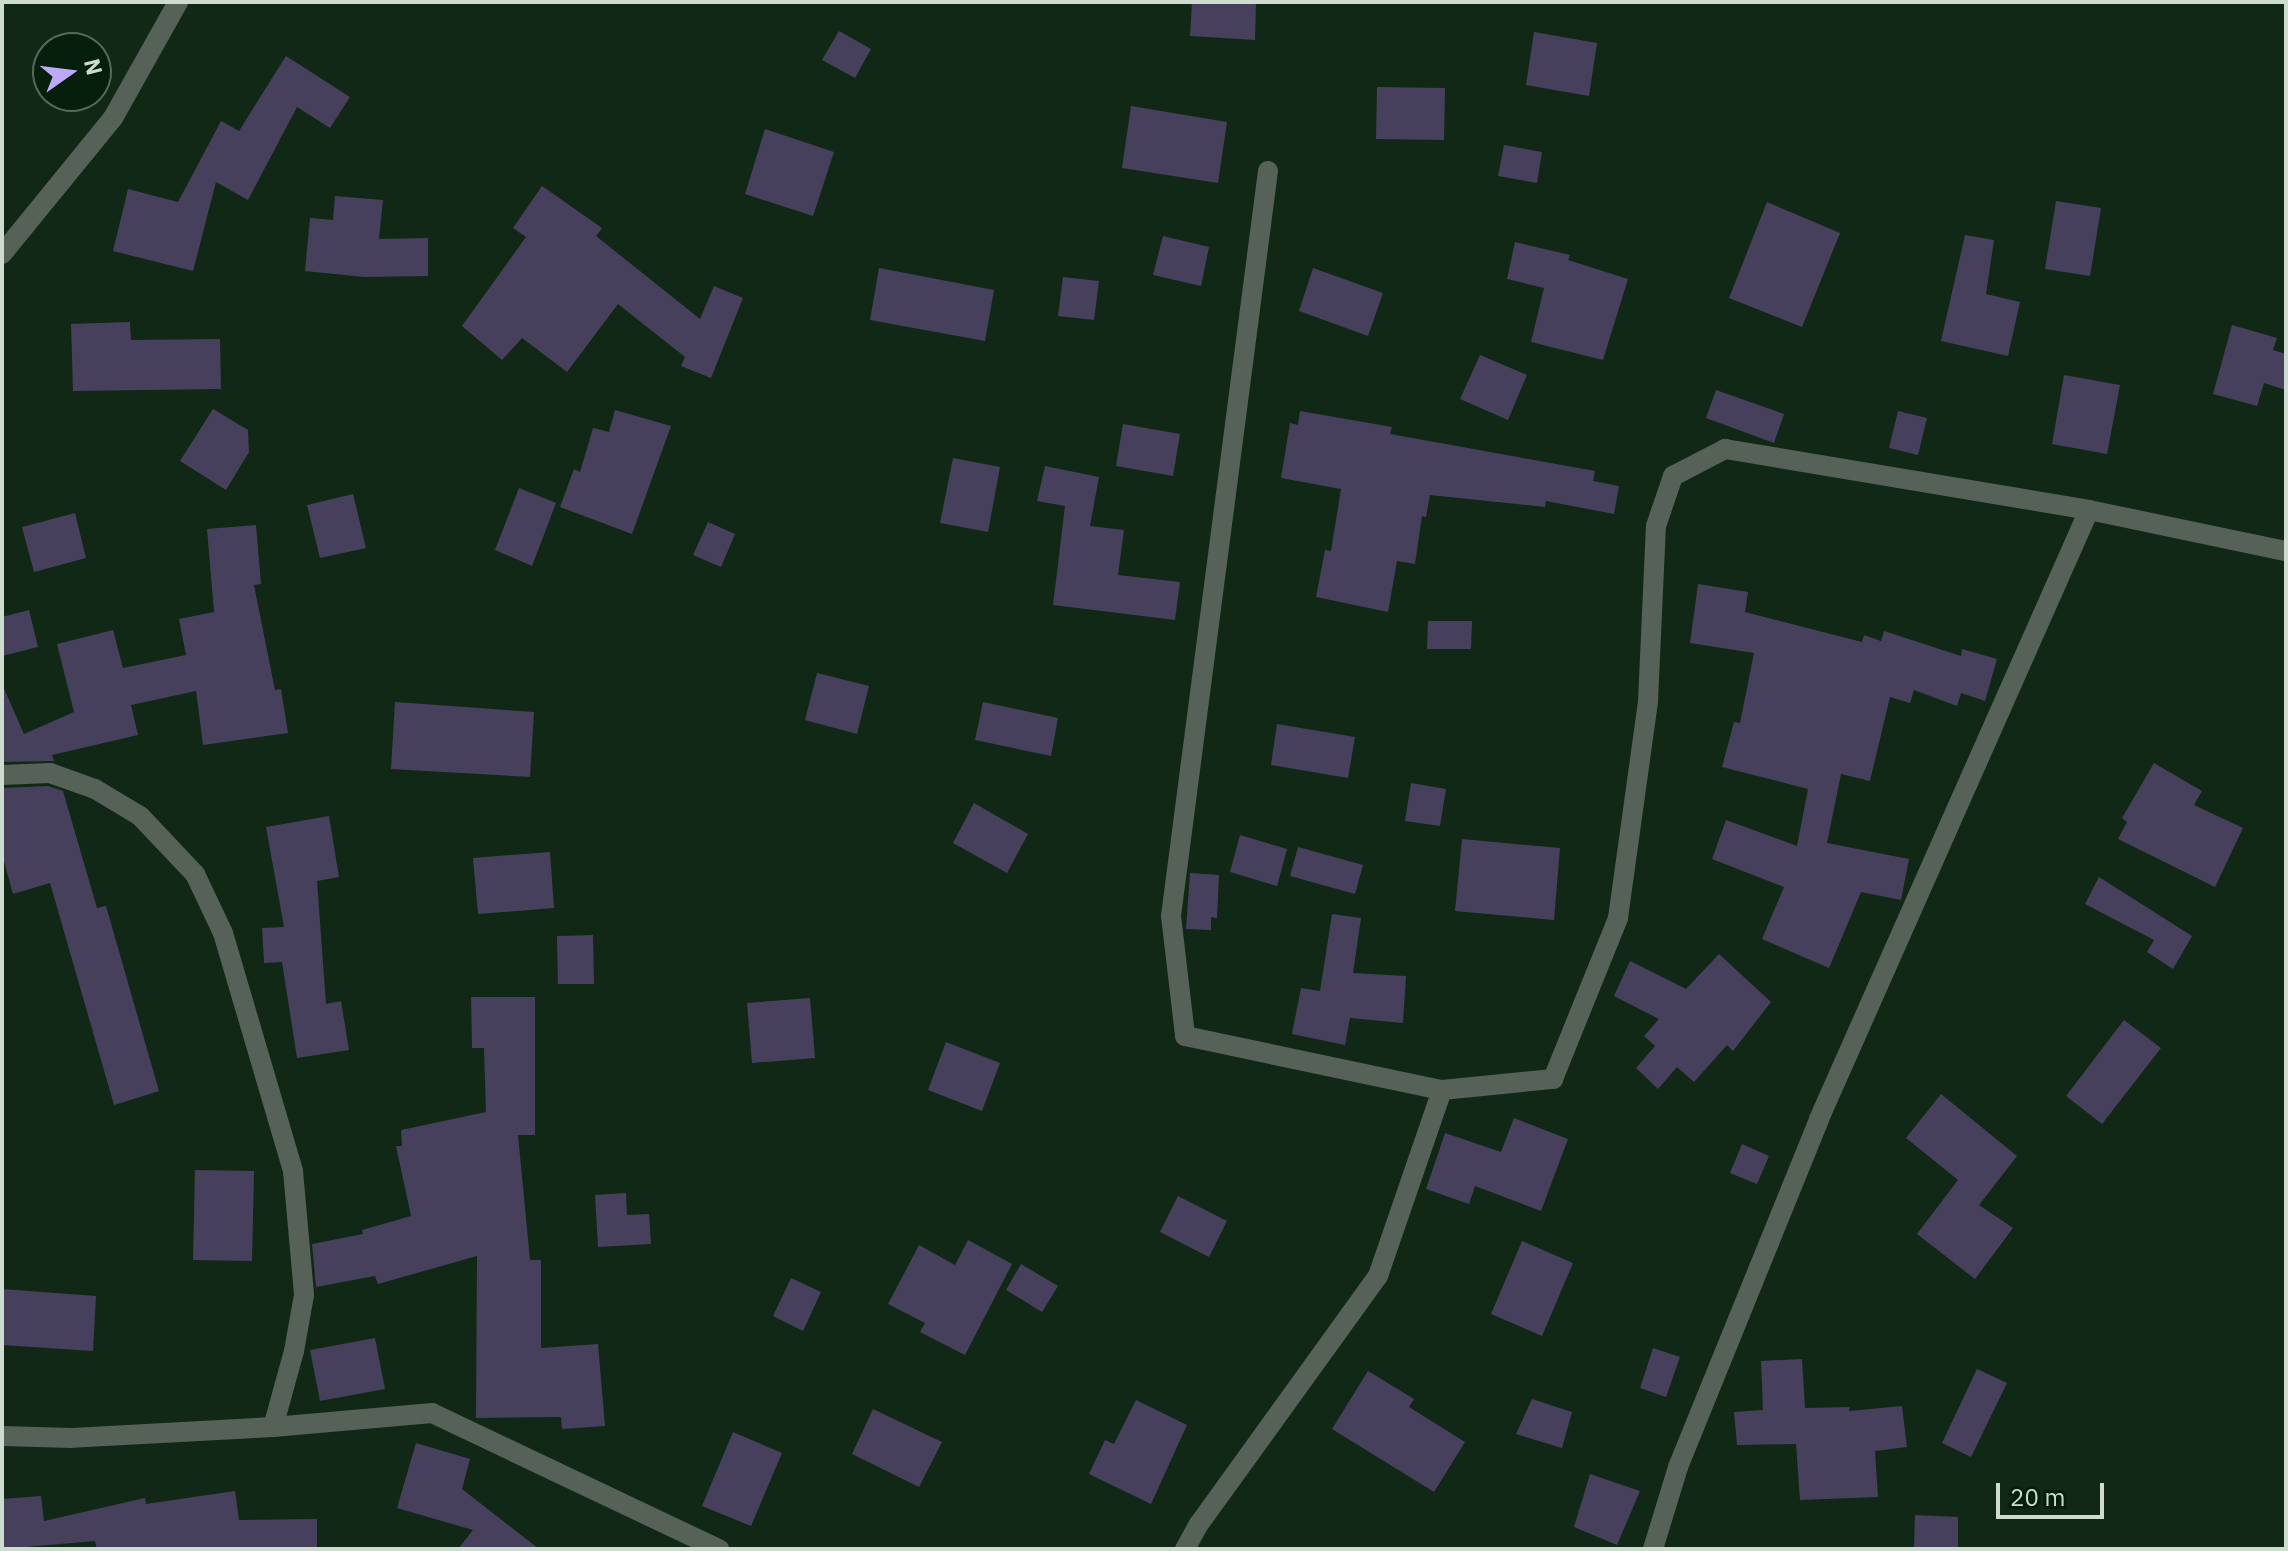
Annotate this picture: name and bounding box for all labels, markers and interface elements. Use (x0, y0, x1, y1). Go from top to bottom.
north arrow (32, 32, 112, 112)
text: N (78, 55, 110, 78)
scale bar (2000, 1467, 2108, 1517)
text: 20 m (2010, 1481, 2065, 1513)

